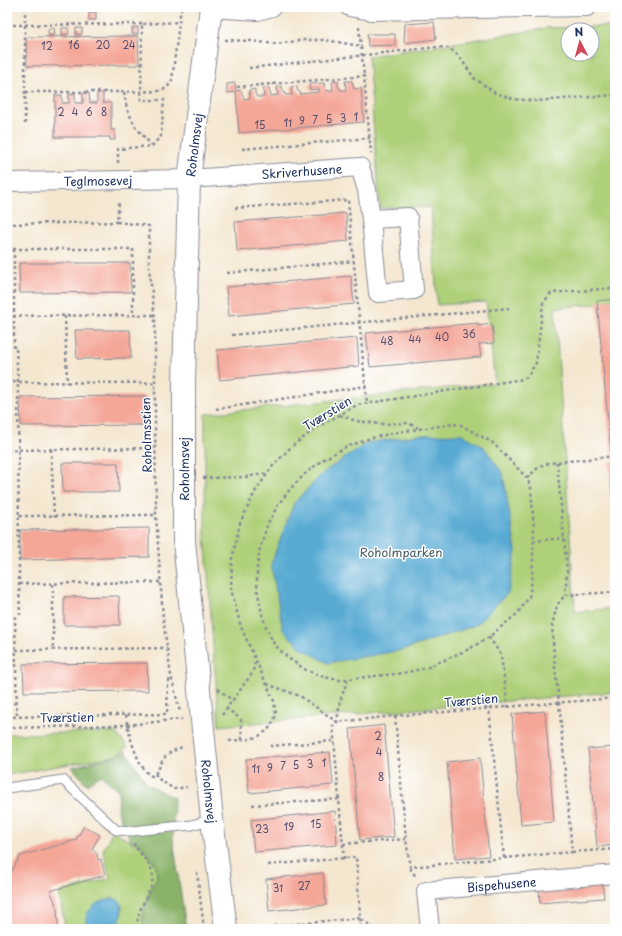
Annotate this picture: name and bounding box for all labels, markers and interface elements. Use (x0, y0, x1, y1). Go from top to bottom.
north arrow (560, 22, 600, 62)
text: N (574, 23, 584, 40)
house number: 16 (68, 37, 80, 52)
house number: 20 (96, 37, 110, 52)
house number: 24 (122, 37, 136, 52)
house number: 12 (41, 38, 53, 53)
house number: 2 (57, 104, 65, 119)
house number: 4 (72, 104, 79, 119)
house number: 6 (85, 104, 93, 119)
house number: 8 (101, 104, 107, 119)
house number: 1 (354, 109, 358, 124)
house number: 3 (340, 110, 346, 125)
house number: 5 (326, 111, 332, 126)
street label: Roholmsvej (181, 112, 207, 178)
house number: 7 (312, 112, 318, 127)
house number: 9 (299, 113, 305, 128)
house number: 11 (284, 115, 292, 130)
house number: 15 (255, 117, 265, 132)
street label: Skriverhusene (261, 159, 343, 183)
street label: Teglmosevej (64, 171, 132, 190)
house number: 36 (462, 326, 476, 341)
house number: 40 (435, 329, 449, 344)
house number: 44 (408, 331, 422, 346)
house number: 48 (381, 333, 393, 348)
street label: Tværstien (299, 391, 355, 435)
street label: Roholmsstien (136, 397, 156, 473)
street label: Roholmsvej (175, 437, 193, 501)
park label: Roholmparken (360, 543, 442, 561)
street label: Tværstien (443, 689, 499, 711)
street label: Tværstien (40, 708, 94, 726)
house number: 2 (374, 728, 382, 743)
house number: 4 (376, 744, 383, 759)
house number: 1 (322, 755, 326, 770)
house number: 3 (307, 756, 313, 771)
house number: 5 (293, 757, 299, 772)
street label: Roholmsvej (197, 758, 221, 824)
house number: 7 (280, 758, 286, 773)
house number: 9 (267, 760, 273, 775)
house number: 11 (252, 761, 260, 776)
house number: 8 (378, 769, 384, 784)
house number: 15 (311, 816, 321, 831)
house number: 19 (284, 819, 294, 834)
house number: 23 (255, 821, 269, 836)
street label: Bispehusene (466, 872, 537, 896)
house number: 27 (298, 878, 311, 893)
house number: 31 (273, 880, 283, 895)

